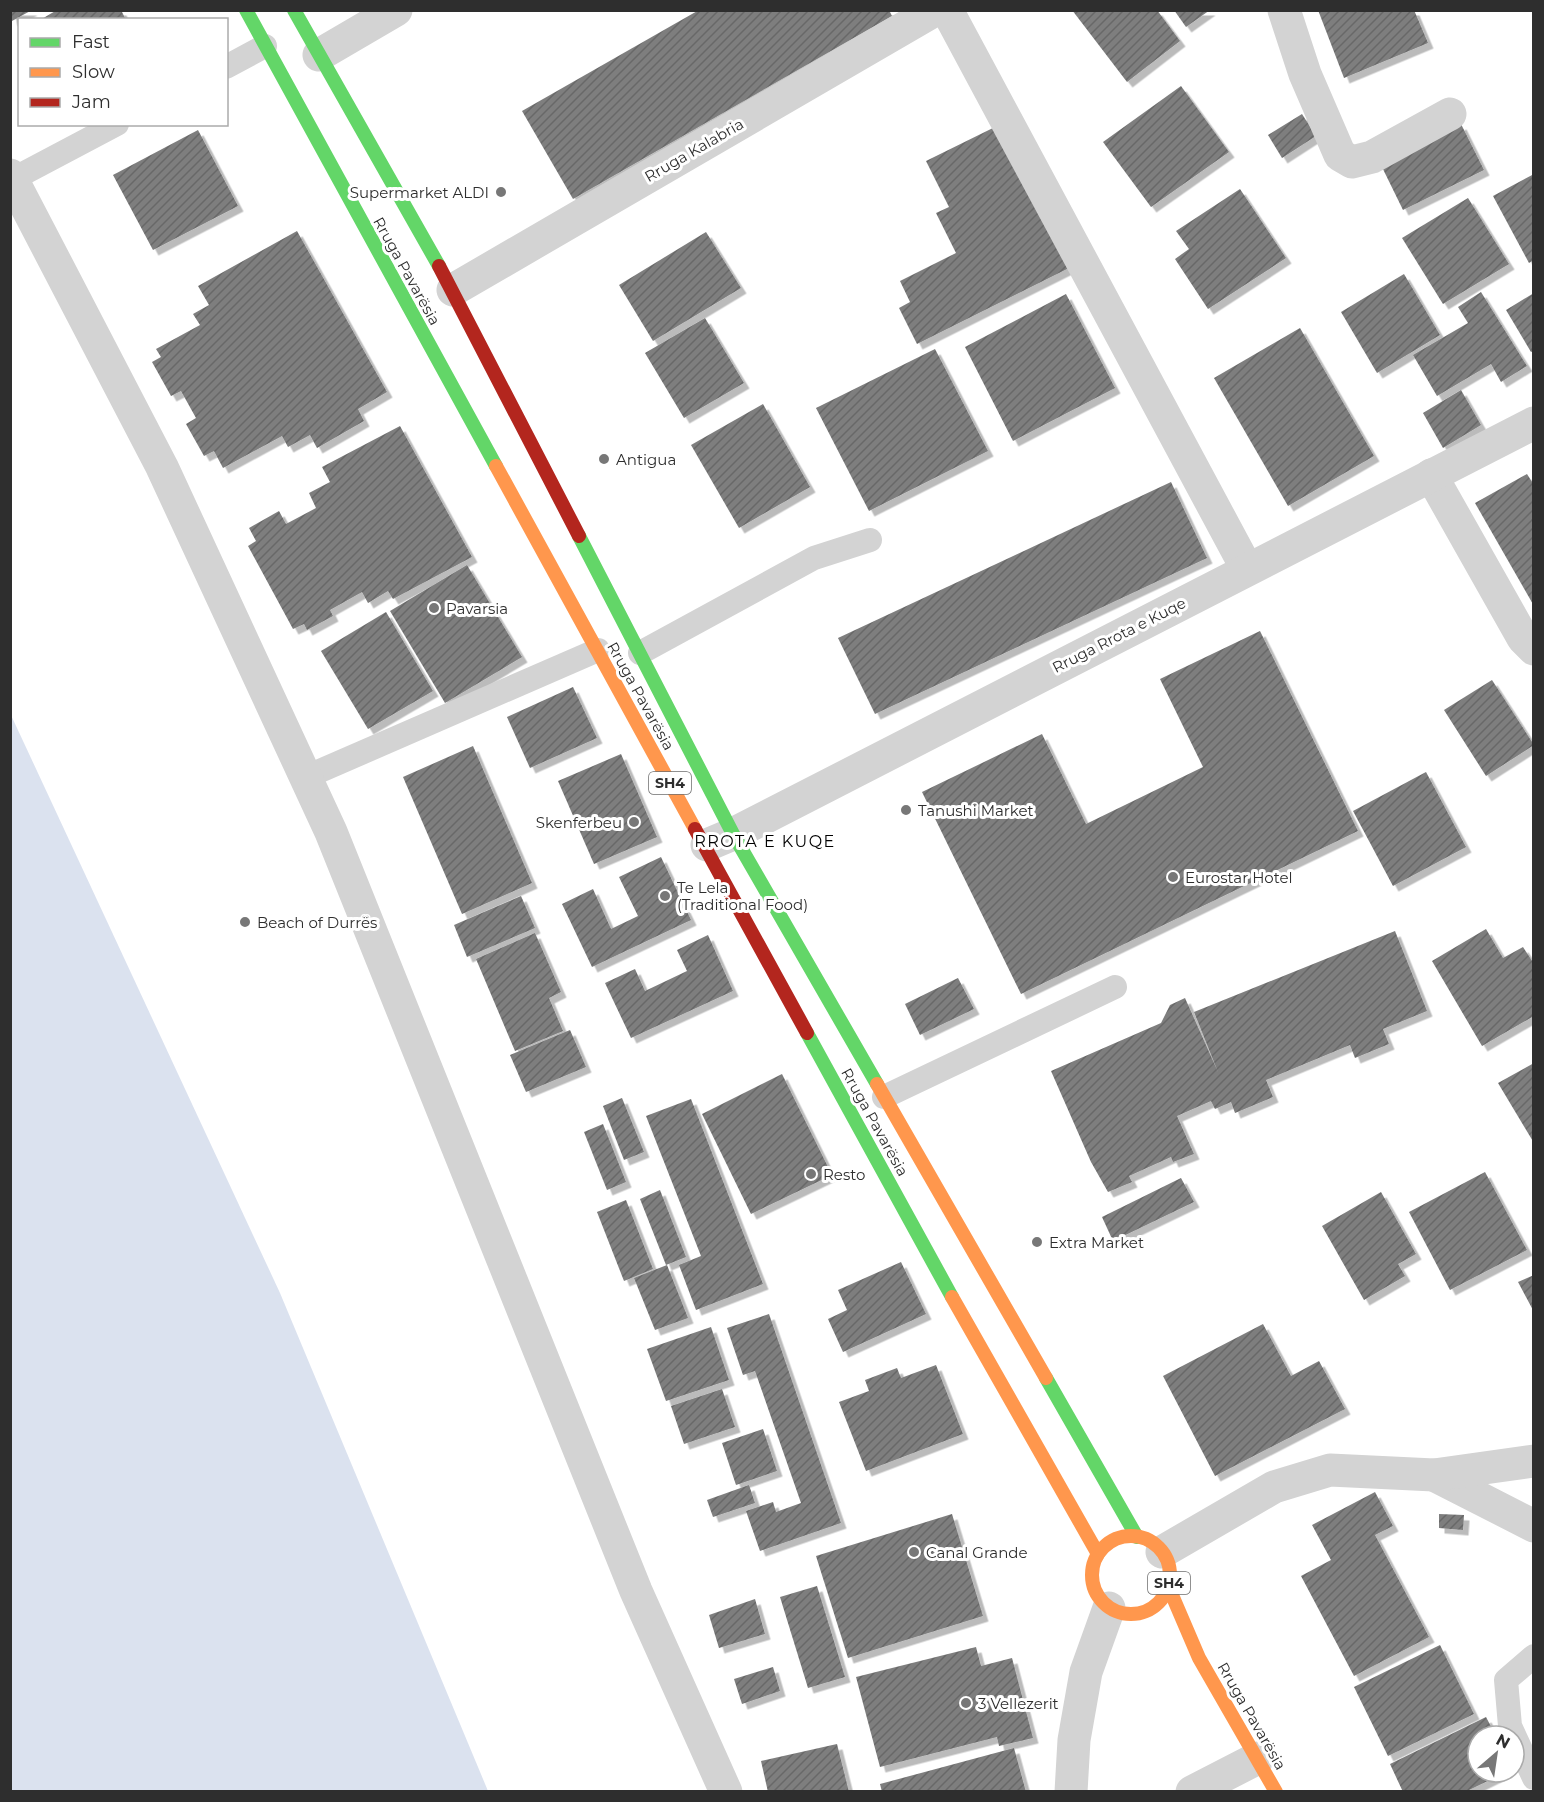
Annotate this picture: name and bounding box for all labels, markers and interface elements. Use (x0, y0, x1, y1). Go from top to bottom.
legend (18, 18, 228, 126)
text: Fast (72, 31, 110, 53)
text: Slow (72, 61, 115, 83)
text: Jam (71, 91, 111, 113)
street label: Rruga Kalabria (641, 114, 747, 186)
place label: Supermarket ALDI (350, 183, 489, 202)
marker: Supermarket ALDI (494, 185, 508, 199)
street label: Rruga Pavarësia (369, 213, 445, 329)
place label: Antigua (616, 450, 676, 469)
marker: Antigua (597, 452, 611, 466)
street label: Rruga Rrota e Kuqe (1049, 593, 1189, 677)
place label: Pavarsia (446, 599, 508, 618)
marker: Pavarsia (427, 601, 441, 615)
street label: Rruga Pavarësia (603, 638, 679, 754)
road number: SH4 (649, 772, 691, 794)
place label: Tanushi Market (918, 801, 1034, 820)
marker: Tanushi Market (899, 803, 913, 817)
place label: Skenferbeu (536, 813, 622, 832)
marker: Skenferbeu (627, 815, 641, 829)
district label: RROTA E KUQE (694, 832, 836, 851)
place label: Eurostar Hotel (1185, 868, 1293, 887)
marker: Eurostar Hotel (1166, 870, 1180, 884)
place label: Te Lela (Traditional Food) (677, 878, 808, 914)
marker: Te Lela (Traditional Food) (658, 889, 672, 903)
place label: Beach of Durrës (257, 913, 377, 932)
marker: Beach of Durrës (238, 915, 252, 929)
street label: Rruga Pavarësia (837, 1064, 913, 1180)
place label: Resto (823, 1165, 865, 1184)
marker: Resto (804, 1167, 818, 1181)
place label: Extra Market (1049, 1233, 1144, 1252)
marker: Extra Market (1030, 1235, 1044, 1249)
place label: Canal Grande (926, 1543, 1028, 1562)
marker: Canal Grande (907, 1545, 921, 1559)
road number: SH4 (1148, 1572, 1190, 1594)
street label: Rruga Pavarësia (1214, 1659, 1290, 1773)
place label: 3 Vellezerit (978, 1694, 1059, 1713)
marker: 3 Vellezerit (959, 1696, 973, 1710)
north arrow (1466, 1724, 1526, 1784)
text: N (1493, 1730, 1513, 1753)

